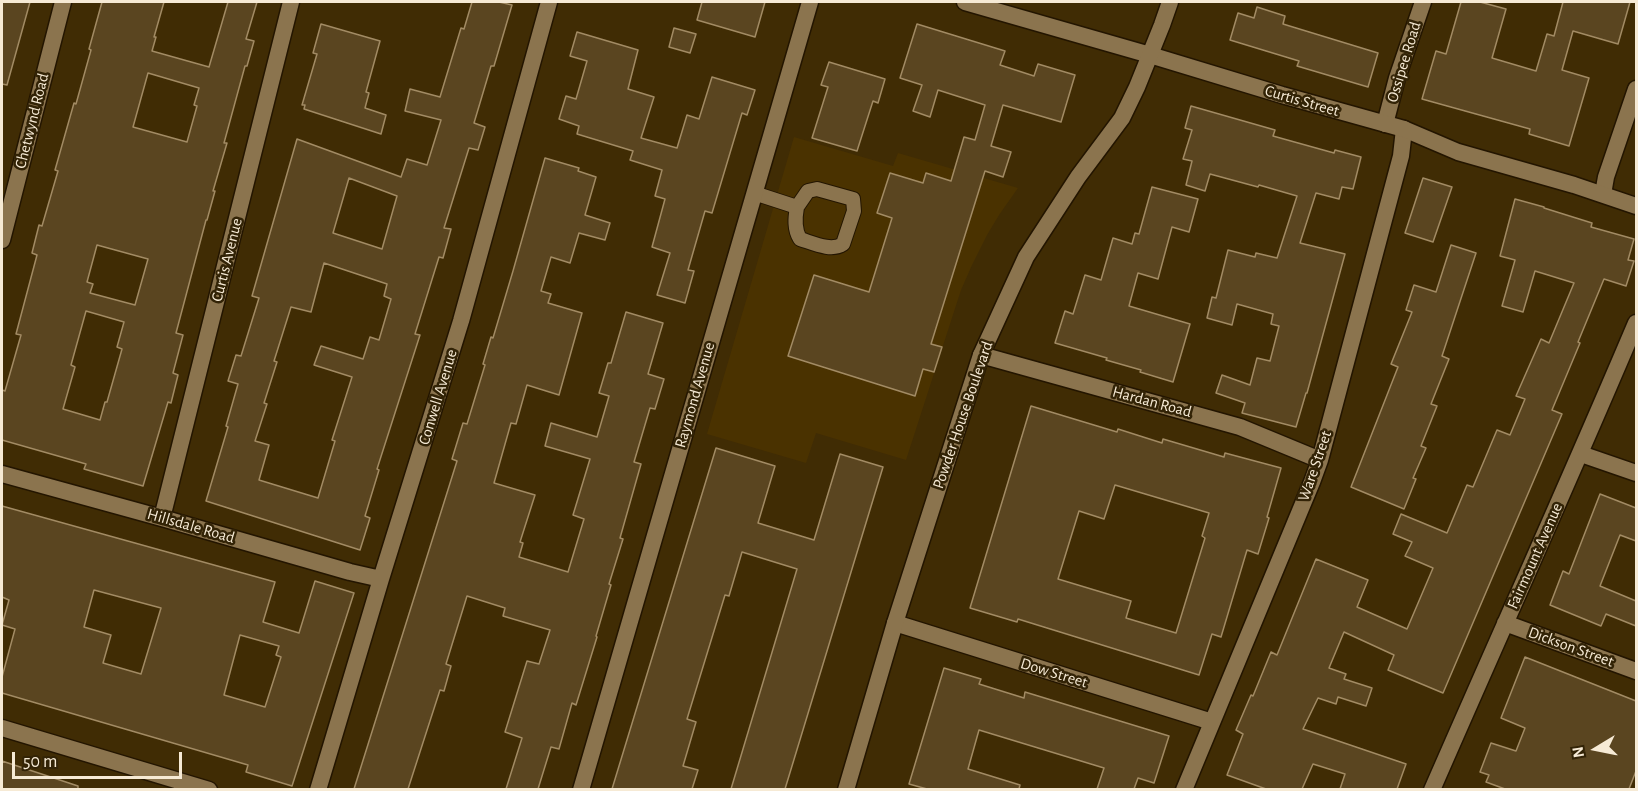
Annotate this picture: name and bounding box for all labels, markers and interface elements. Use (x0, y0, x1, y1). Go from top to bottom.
street label: Ossipee Road (1383, 19, 1425, 105)
street label: Chetwynd Road (11, 71, 53, 171)
street label: Curtis Street (1263, 81, 1341, 121)
street label: Curtis Avenue (207, 216, 247, 304)
street label: Powder House Boulevard (929, 339, 997, 491)
street label: Raymond Avenue (671, 340, 719, 450)
street label: Conwell Avenue (414, 347, 462, 447)
street label: Hardan Road (1110, 382, 1194, 422)
street label: Ware Street (1294, 428, 1336, 504)
street label: Fairmount Avenue (1503, 500, 1567, 612)
street label: Hillsdale Road (145, 504, 237, 548)
street label: Dickson Street (1526, 623, 1616, 671)
street label: Dow Street (1018, 654, 1090, 692)
north arrow (1566, 719, 1626, 779)
scale bar (15, 740, 184, 778)
text: N (1569, 745, 1587, 759)
text: 50 m (23, 753, 57, 771)

